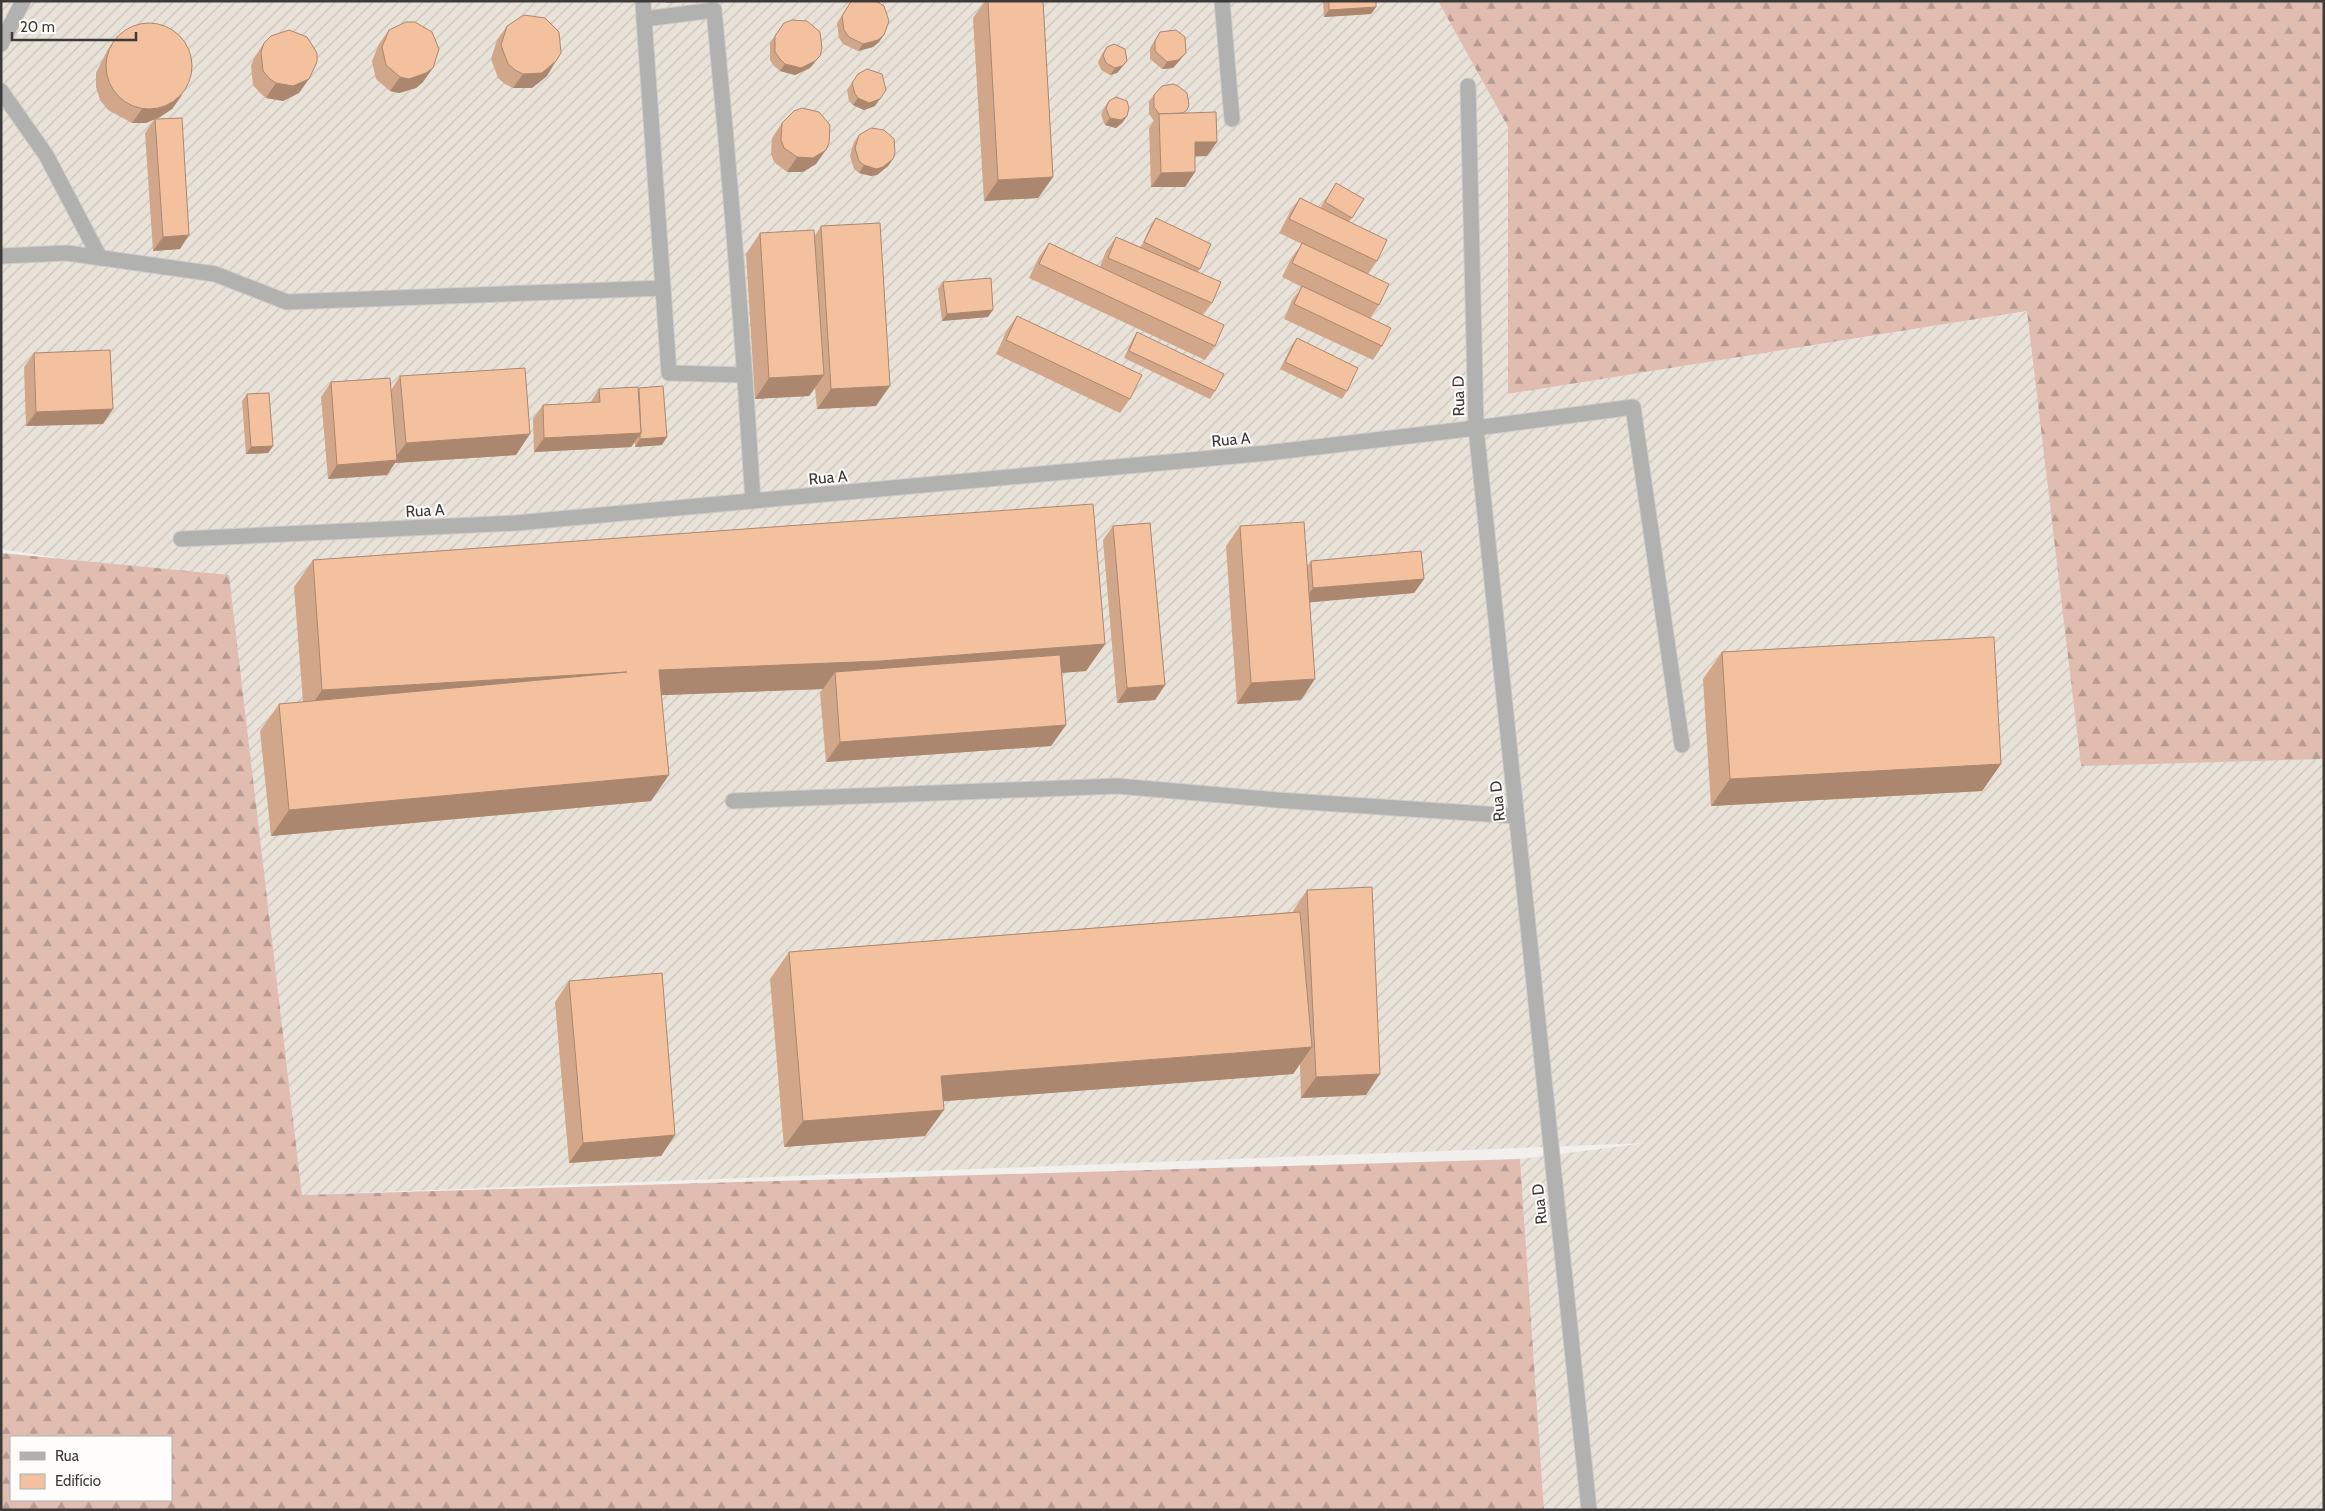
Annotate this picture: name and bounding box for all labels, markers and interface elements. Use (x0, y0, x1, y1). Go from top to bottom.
scale bar (12, 10, 136, 42)
text: 20 m (20, 18, 55, 36)
street label: Rua D (1449, 375, 1468, 417)
street label: Rua A (1211, 428, 1251, 451)
street label: Rua A (808, 466, 848, 489)
street label: Rua A (405, 500, 445, 521)
street label: Rua D (1486, 780, 1509, 822)
street label: Rua D (1528, 1183, 1551, 1225)
legend (10, 1436, 172, 1501)
text: Rua (55, 1447, 80, 1465)
text: Edifício (55, 1472, 101, 1490)

